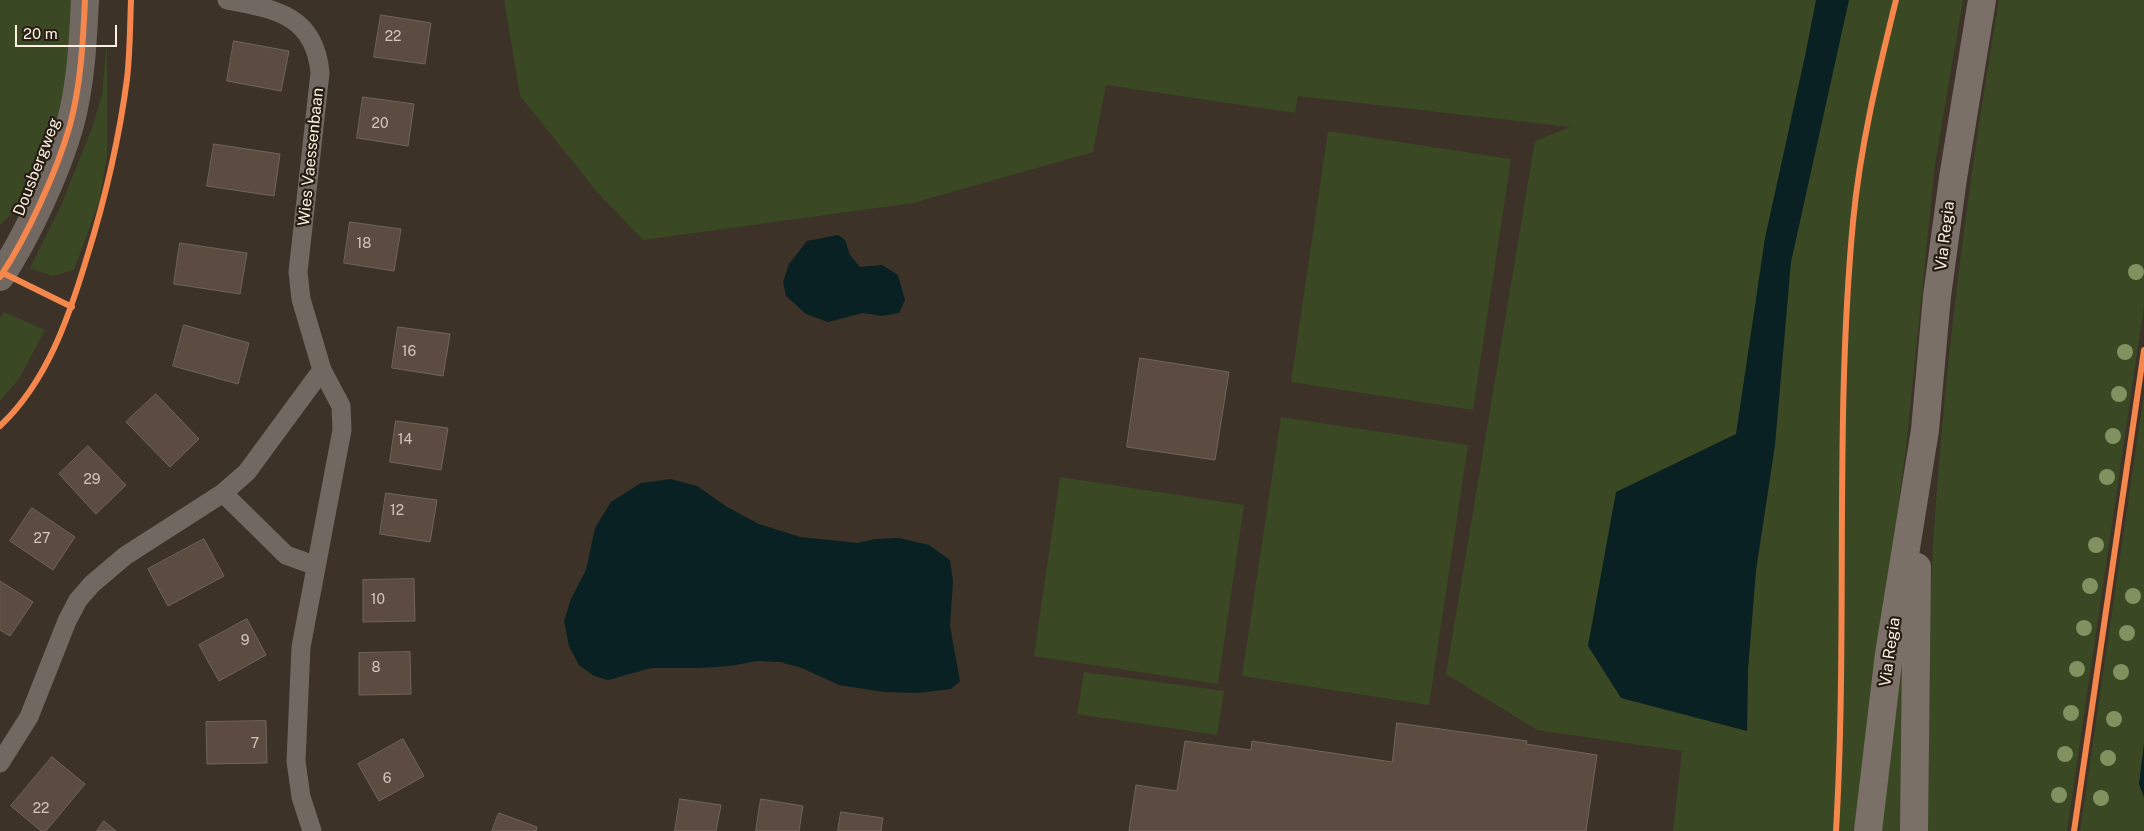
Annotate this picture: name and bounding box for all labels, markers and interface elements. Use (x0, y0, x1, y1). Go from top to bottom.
scale bar (18, 15, 120, 47)
text: 20 m (23, 25, 58, 42)
house number: 22 (385, 29, 401, 45)
street label: Wies Vaessenbaan (294, 87, 328, 227)
street label: Dousbergweg (10, 115, 64, 219)
house number: 20 (372, 116, 388, 132)
street label: Via Regia (1931, 200, 1959, 272)
house number: 18 (357, 236, 371, 252)
house number: 16 (402, 344, 416, 360)
house number: 14 (398, 432, 412, 448)
house number: 29 (83, 472, 101, 488)
house number: 12 (390, 503, 404, 519)
house number: 27 (34, 531, 50, 547)
house number: 10 (371, 592, 385, 608)
street label: Via Regia (1876, 616, 1904, 688)
house number: 9 (241, 633, 249, 649)
house number: 8 (371, 660, 381, 676)
house number: 7 (251, 736, 259, 752)
house number: 6 (383, 771, 391, 787)
house number: 22 (33, 801, 49, 817)

